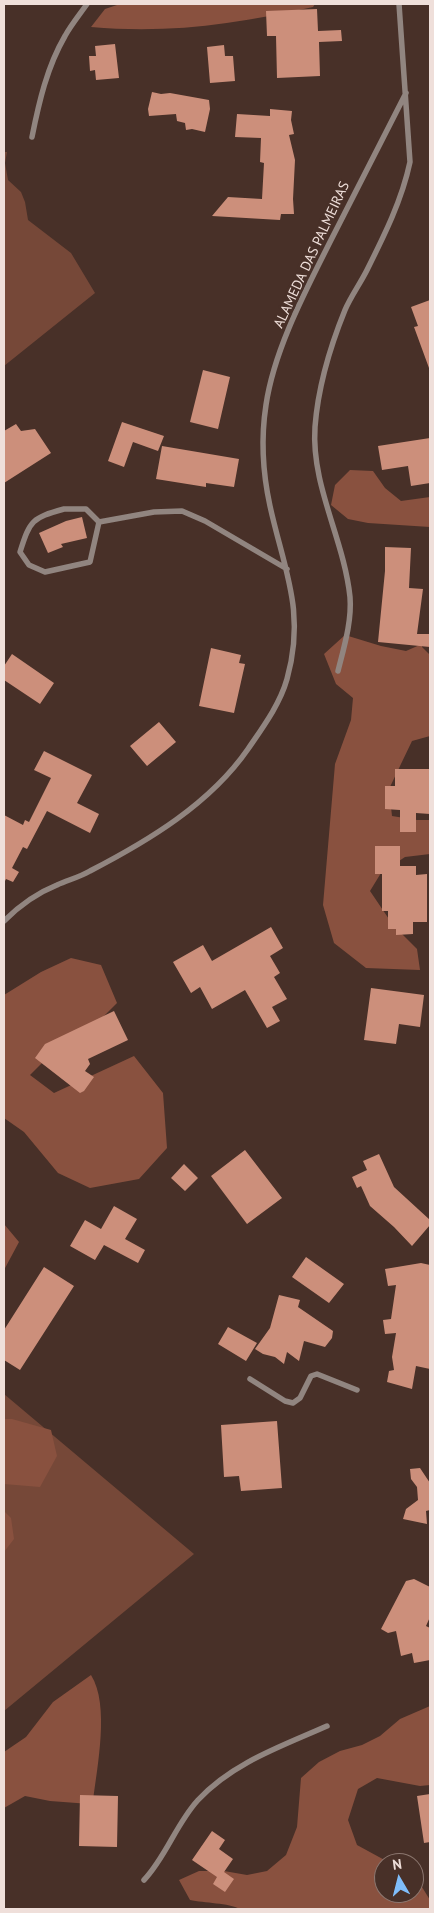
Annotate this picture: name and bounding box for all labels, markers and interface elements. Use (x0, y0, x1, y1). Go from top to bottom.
street label: ALAMEDA DAS PALMEIRAS (271, 179, 353, 331)
north arrow (374, 1853, 424, 1903)
text: N (391, 1855, 403, 1874)

